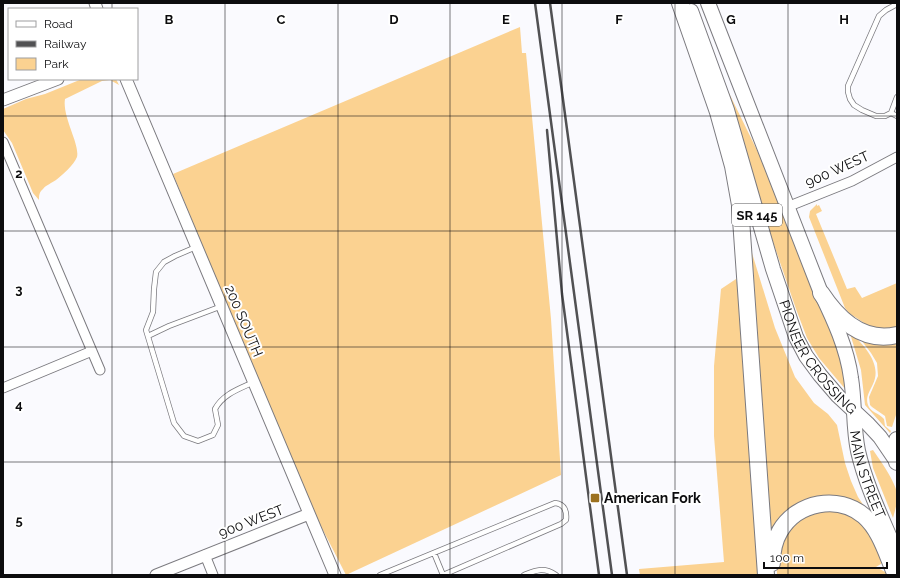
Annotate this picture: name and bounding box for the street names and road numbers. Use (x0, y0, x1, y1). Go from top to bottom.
street label: 900 WEST (802, 148, 872, 190)
road number: SR 145 (732, 204, 782, 226)
street label: 200 SOUTH (222, 283, 266, 359)
street label: PIONEER CROSSING (776, 298, 860, 417)
street label: MAIN STREET (847, 429, 889, 521)
street label: 900 WEST (216, 501, 286, 541)

